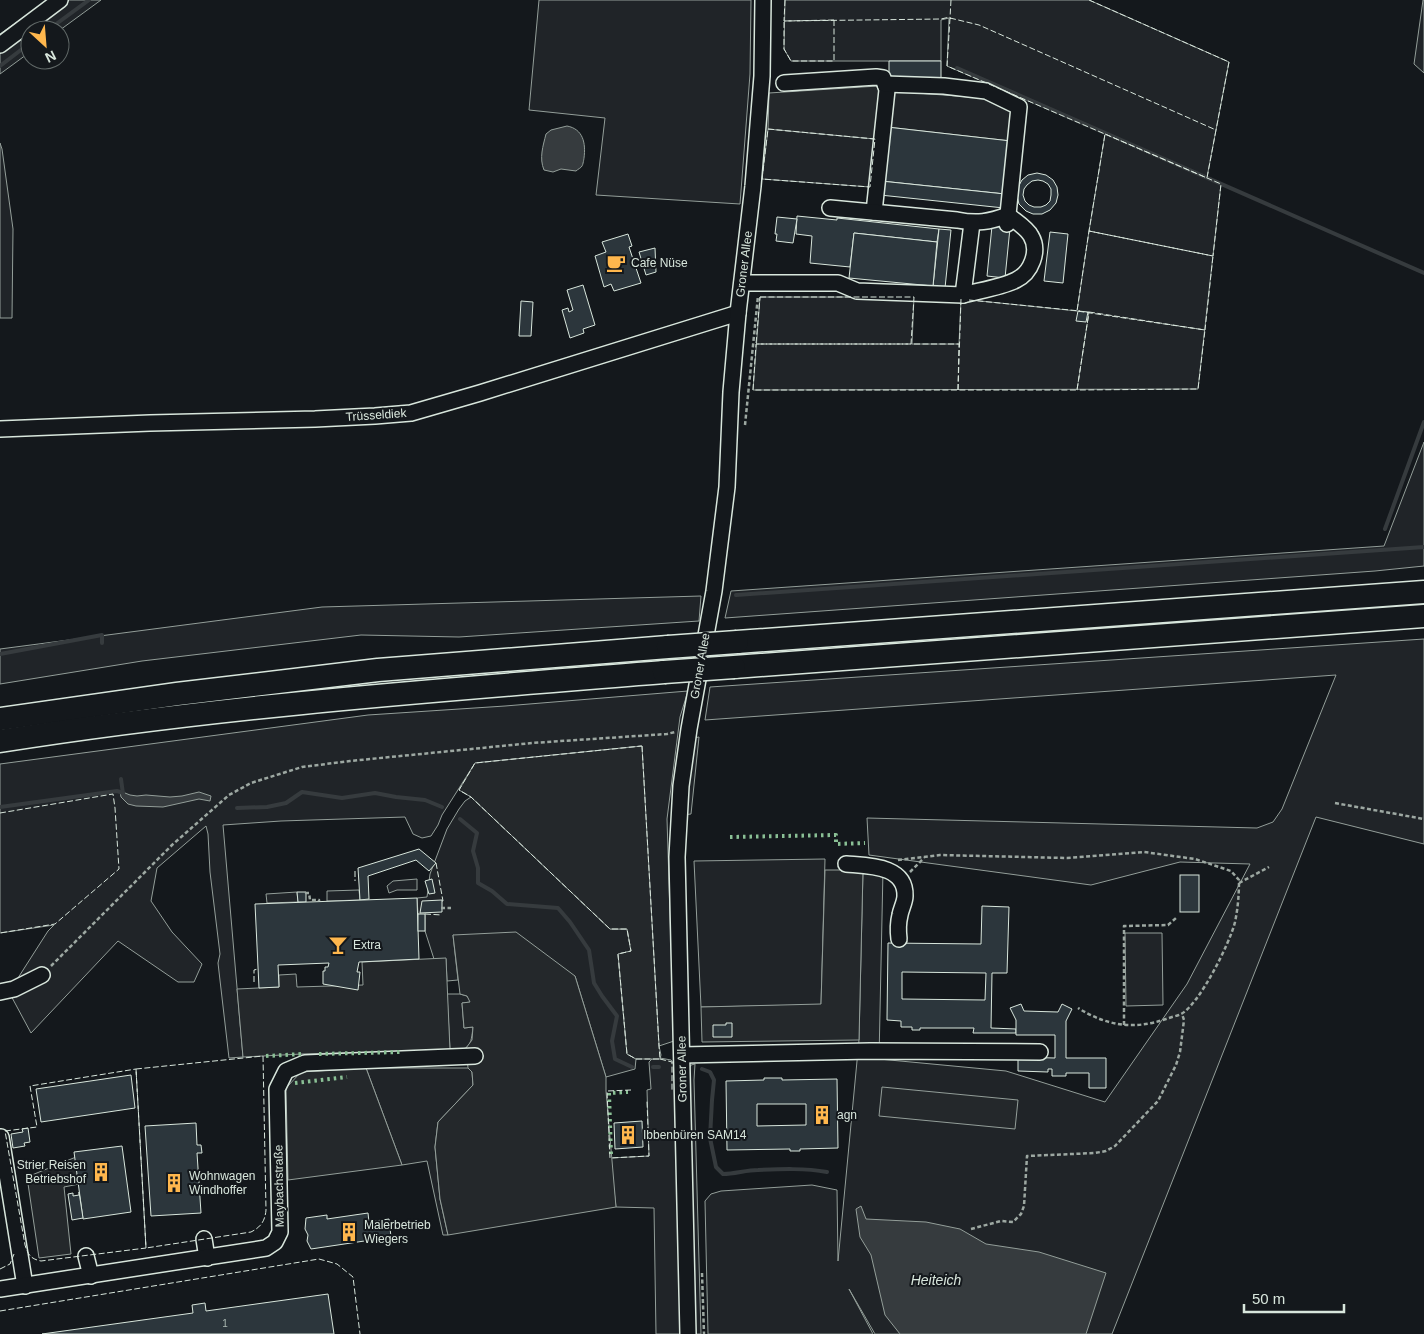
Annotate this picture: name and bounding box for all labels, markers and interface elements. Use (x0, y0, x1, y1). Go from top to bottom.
north arrow (20, 20, 70, 70)
text: N (43, 47, 59, 66)
street label: Groner Allee (733, 230, 755, 298)
cafe icon: Cafe Nüse (605, 252, 627, 274)
place label: Cafe Nüse (631, 256, 688, 270)
street label: Trüsseldiek (345, 406, 408, 424)
street label: Groner Allee (687, 632, 713, 700)
bar icon: Extra (327, 934, 349, 956)
place label: Extra (353, 938, 381, 952)
street label: Groner Allee (674, 1035, 690, 1102)
building icon: agn (811, 1104, 833, 1126)
place label: agn (837, 1108, 857, 1122)
building icon: Ibbenbüren SAM14 (617, 1124, 639, 1146)
place label: Ibbenbüren SAM14 (643, 1128, 747, 1142)
street label: Maybachstraße (271, 1144, 287, 1227)
place label: Strier Reisen Betriebshof (17, 1158, 87, 1186)
building icon: Strier Reisen Betriebshof (90, 1161, 112, 1183)
place label: Wohnwagen Windhoffer (189, 1169, 256, 1197)
building icon: Wohnwagen Windhoffer (163, 1172, 185, 1194)
place label: Malerbetrieb Wiegers (364, 1218, 431, 1246)
building icon: Malerbetrieb Wiegers (338, 1221, 360, 1243)
water label: Heiteich (911, 1272, 961, 1288)
scale bar (1244, 1282, 1344, 1314)
text: 50 m (1252, 1290, 1285, 1307)
house number: 1 (222, 1318, 228, 1329)

